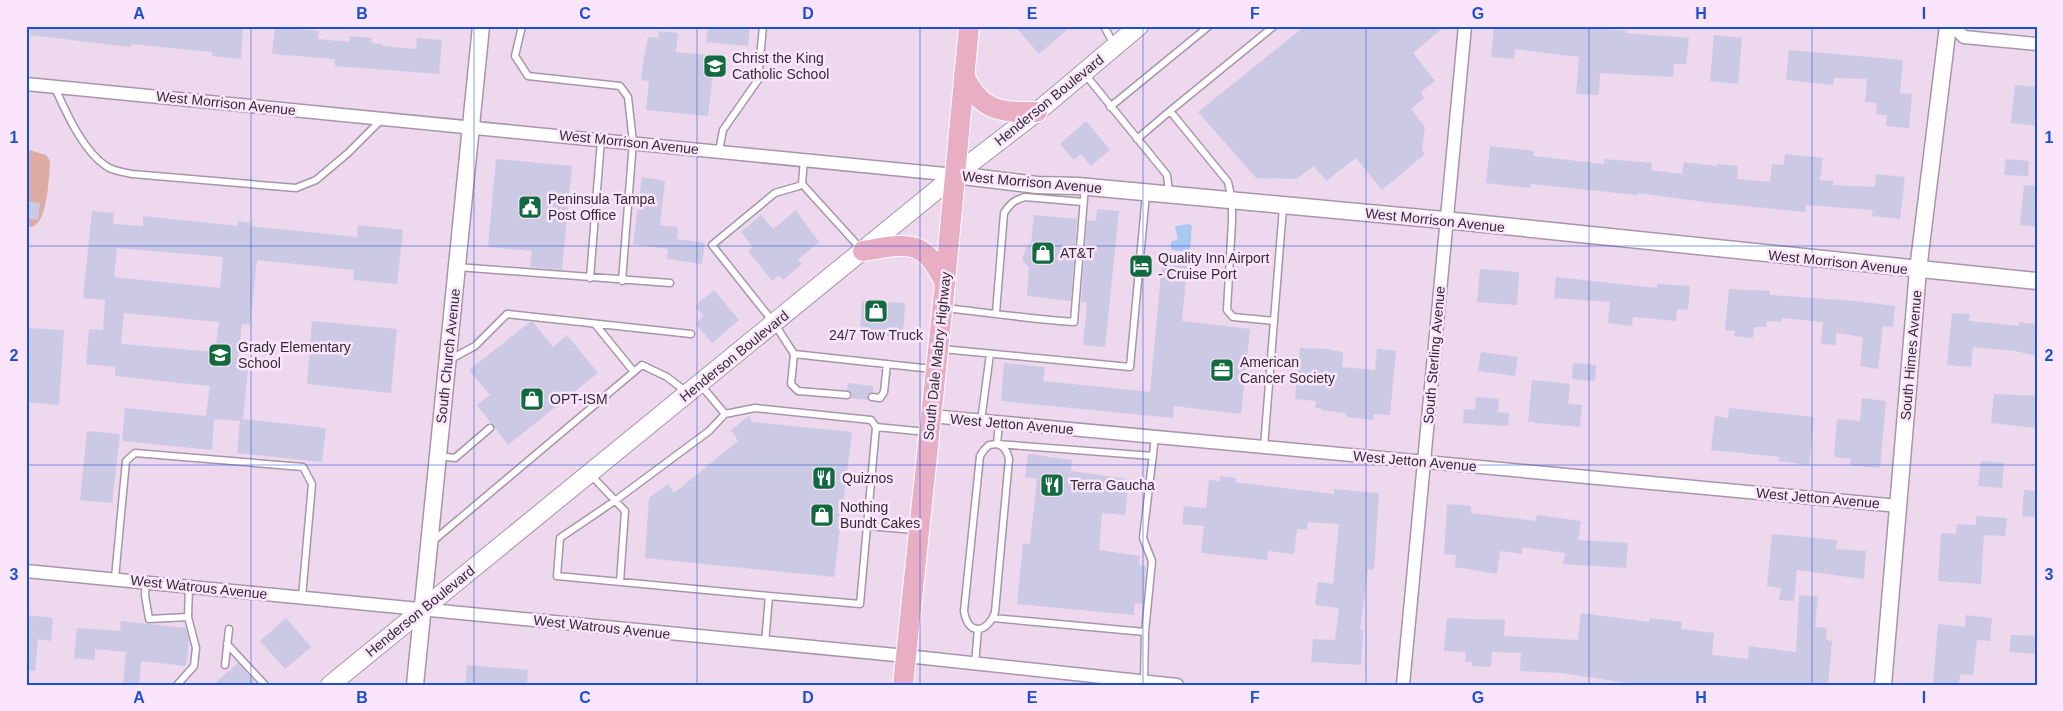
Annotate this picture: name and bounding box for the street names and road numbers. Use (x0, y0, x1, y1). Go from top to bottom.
street label: Henderson Boulevard (991, 51, 1107, 149)
street label: West Morrison Avenue (155, 88, 297, 118)
street label: West Morrison Avenue (558, 127, 700, 157)
street label: West Morrison Avenue (961, 168, 1103, 196)
street label: West Morrison Avenue (1364, 205, 1506, 235)
street label: West Morrison Avenue (1767, 247, 1909, 277)
street label: South Dale Mabry Highway (920, 271, 954, 441)
street label: South Sterling Avenue (1420, 285, 1448, 425)
street label: South Church Avenue (433, 287, 463, 424)
street label: South Himes Avenue (1897, 289, 1925, 421)
street label: Henderson Boulevard (676, 307, 792, 405)
street label: West Jetton Avenue (950, 411, 1075, 437)
street label: West Jetton Avenue (1353, 448, 1478, 474)
street label: West Jetton Avenue (1756, 485, 1881, 511)
street label: Henderson Boulevard (362, 562, 478, 660)
street label: West Watrous Avenue (130, 572, 268, 602)
street label: West Watrous Avenue (533, 612, 671, 642)

